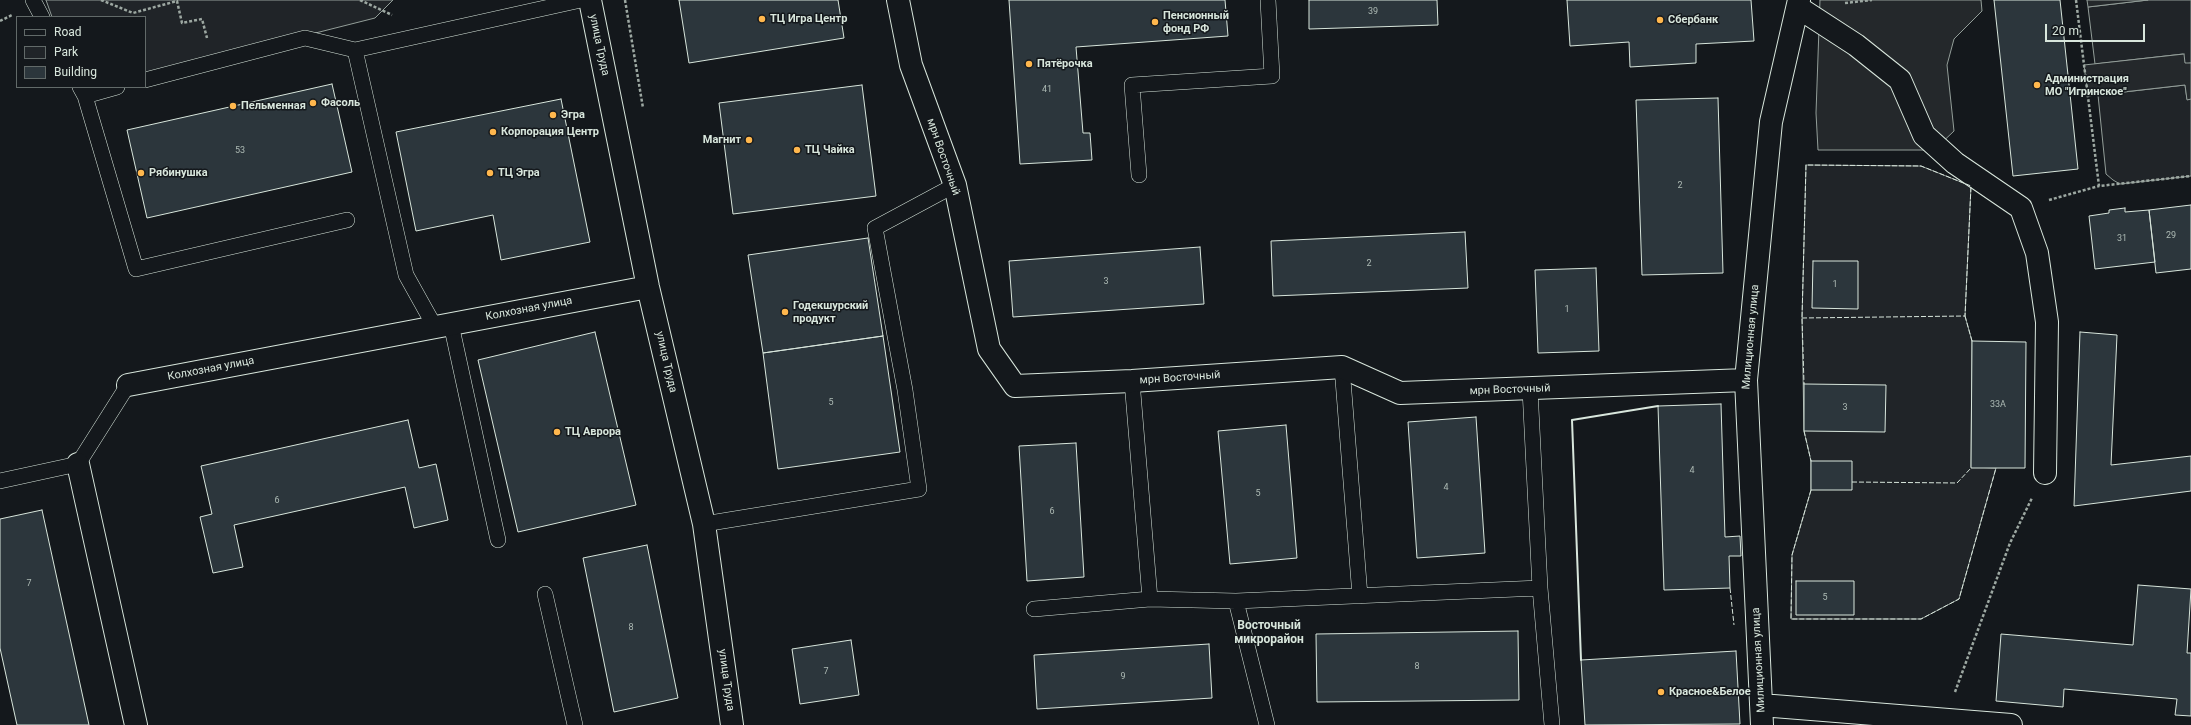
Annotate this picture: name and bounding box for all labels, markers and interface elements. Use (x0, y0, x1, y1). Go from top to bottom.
house number: 39 (1368, 7, 1378, 17)
place label: Пенсионный фонд РФ (1163, 9, 1229, 35)
place label: ТЦ Игра Центр (770, 12, 847, 26)
street label: улица Труда (586, 13, 612, 77)
place label: Сбербанк (1668, 13, 1718, 27)
marker: ТЦ Игра Центр (757, 14, 767, 24)
marker: Сбербанк (1655, 15, 1665, 25)
legend (16, 16, 146, 88)
scale bar (2047, 16, 2147, 42)
marker: Пенсионный фонд РФ (1150, 17, 1160, 27)
text: 20 m (2052, 24, 2079, 38)
text: Road (54, 25, 82, 39)
text: Park (54, 45, 78, 59)
place label: Пятёрочка (1037, 57, 1093, 71)
marker: Пятёрочка (1024, 59, 1034, 69)
text: Building (54, 65, 97, 79)
place label: Администрация МО "Игринское" (2045, 72, 2129, 98)
marker: Администрация МО "Игринское" (2032, 80, 2042, 90)
house number: 41 (1042, 85, 1052, 95)
place label: Фасоль (321, 96, 360, 110)
marker: Фасоль (308, 98, 318, 108)
place label: Пельменная (241, 99, 306, 113)
marker: Пельменная (228, 101, 238, 111)
place label: Эгра (561, 108, 585, 122)
marker: Эгра (548, 110, 558, 120)
street label: мрн Восточный (924, 117, 962, 197)
place label: Корпорация Центр (501, 125, 599, 139)
marker: Корпорация Центр (488, 127, 498, 137)
place label: Магнит (703, 133, 741, 147)
marker: Магнит (744, 135, 754, 145)
place label: ТЦ Чайка (805, 143, 855, 157)
marker: ТЦ Чайка (792, 145, 802, 155)
house number: 53 (235, 146, 245, 156)
place label: Рябинушка (149, 166, 208, 180)
place label: ТЦ Эгра (498, 166, 540, 180)
marker: Рябинушка (136, 168, 146, 178)
marker: ТЦ Эгра (485, 168, 495, 178)
house number: 2 (1677, 181, 1683, 191)
house number: 29 (2166, 231, 2176, 241)
house number: 31 (2117, 234, 2127, 244)
house number: 2 (1366, 259, 1372, 269)
house number: 3 (1103, 277, 1109, 287)
house number: 1 (1832, 280, 1838, 290)
street label: Милиционная улица (1740, 284, 1762, 390)
street label: Колхозная улица (485, 294, 573, 324)
place label: Годекшурский продукт (793, 299, 868, 325)
house number: 1 (1564, 305, 1570, 315)
marker: Годекшурский продукт (780, 307, 790, 317)
street label: улица Труда (653, 330, 679, 394)
street label: Колхозная улица (167, 354, 255, 384)
street label: мрн Восточный (1139, 369, 1221, 387)
street label: мрн Восточный (1469, 382, 1551, 398)
house number: 5 (828, 398, 834, 408)
house number: 33А (1990, 400, 2006, 410)
house number: 3 (1842, 403, 1848, 413)
place label: ТЦ Аврора (565, 425, 621, 439)
marker: ТЦ Аврора (552, 427, 562, 437)
house number: 4 (1689, 466, 1695, 476)
house number: 4 (1443, 483, 1449, 493)
house number: 5 (1255, 489, 1261, 499)
house number: 6 (274, 496, 280, 506)
house number: 6 (1049, 507, 1055, 517)
house number: 7 (26, 579, 32, 589)
house number: 5 (1822, 593, 1828, 603)
street label: Милиционная улица (1750, 607, 1768, 713)
district label: Восточный микрорайон (1234, 619, 1304, 647)
house number: 8 (628, 623, 634, 633)
street label: улица Труда (715, 648, 737, 712)
house number: 8 (1414, 662, 1420, 672)
house number: 7 (823, 667, 829, 677)
house number: 9 (1120, 672, 1126, 682)
place label: Красное&Белое (1669, 685, 1751, 699)
marker: Красное&Белое (1656, 687, 1666, 697)

